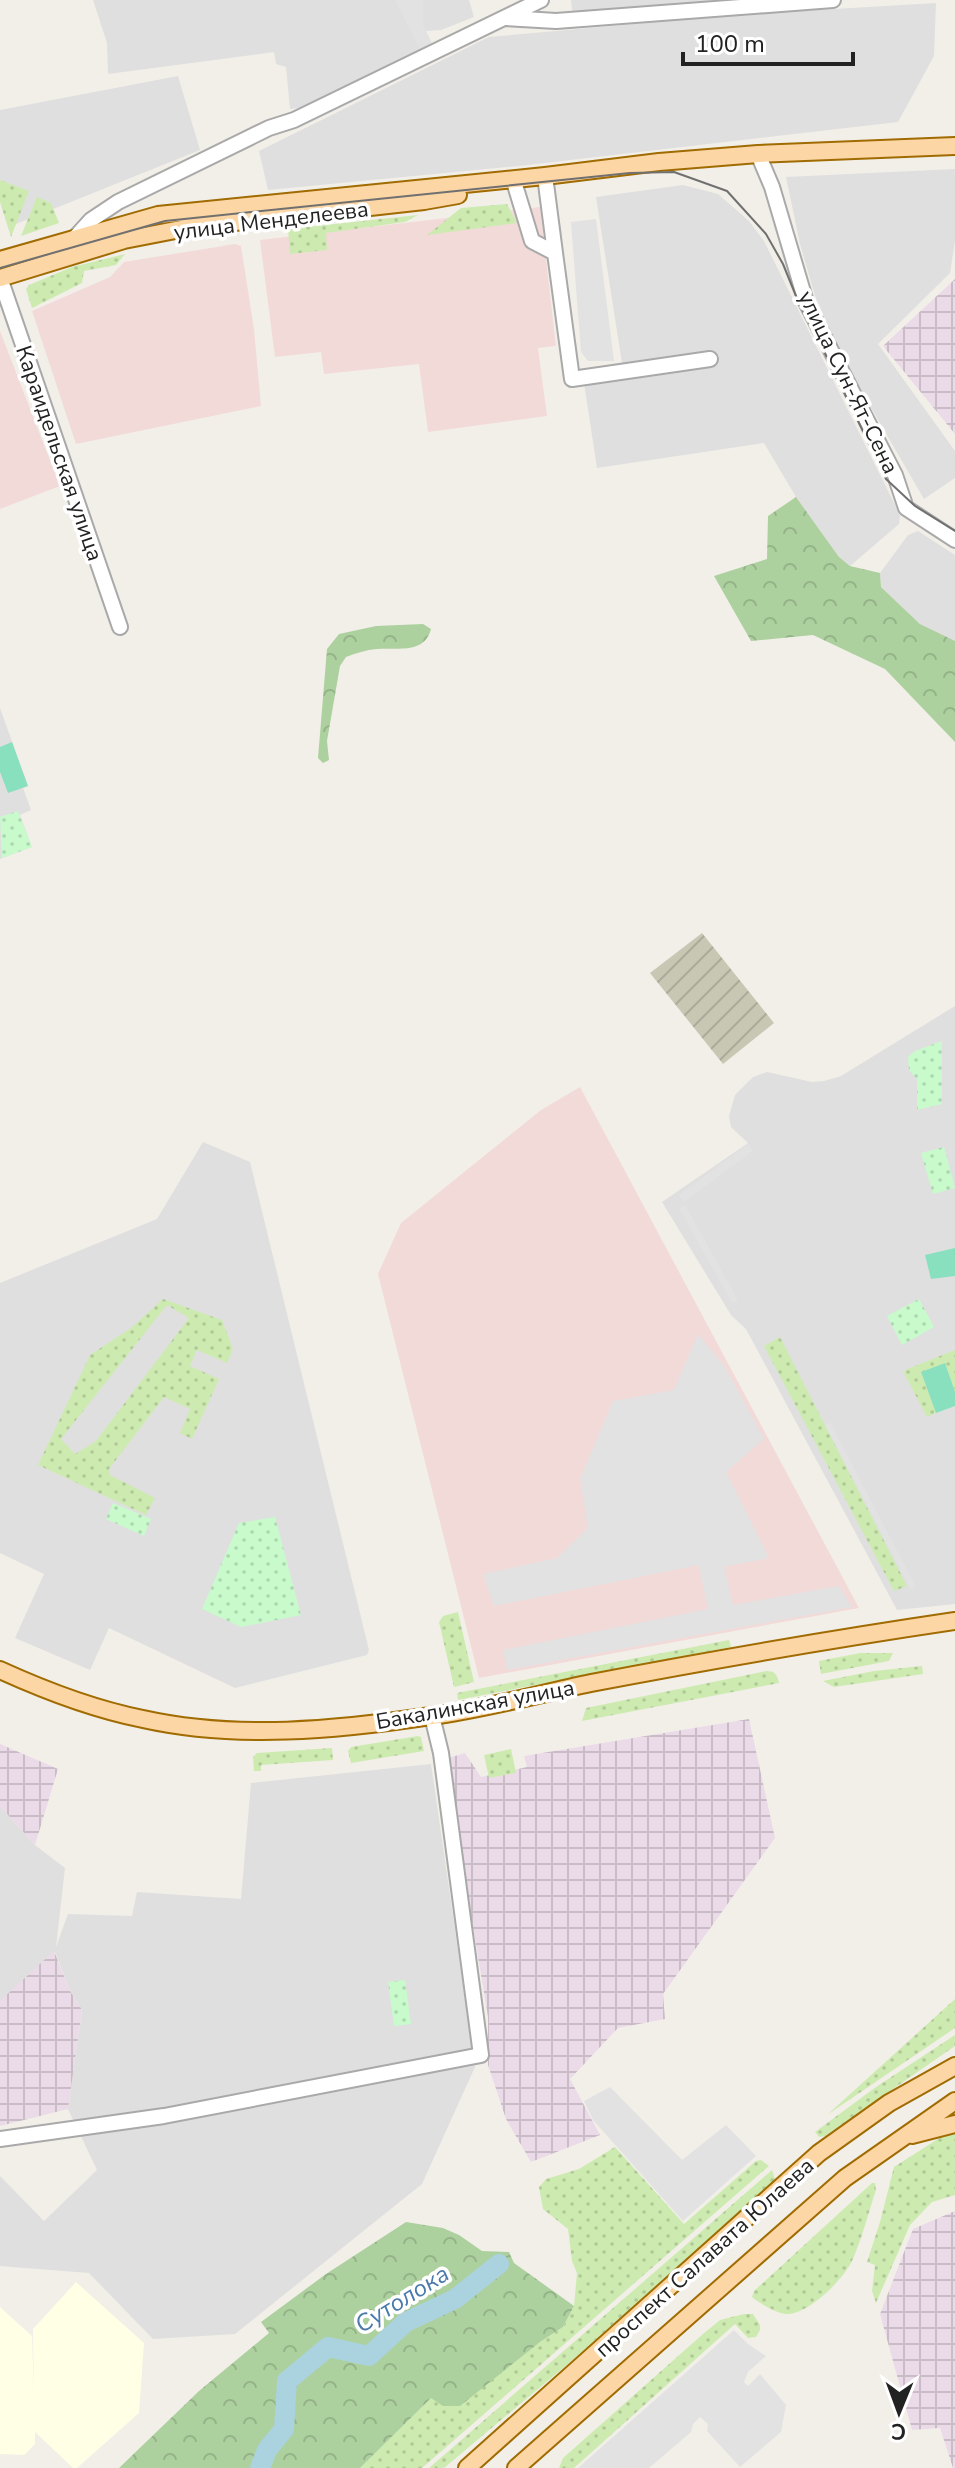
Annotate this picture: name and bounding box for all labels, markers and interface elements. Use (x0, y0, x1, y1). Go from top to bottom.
scale bar (683, 16, 853, 66)
text: 100 m (695, 28, 765, 60)
street label: улица Менделеева (172, 194, 370, 248)
street label: улица Сун-Ят-Сена (791, 286, 905, 479)
street label: Караидельская улица (8, 342, 110, 565)
street label: Бакалинская улица (374, 1673, 577, 1737)
street label: проспект Салавата Юлаева (589, 2151, 821, 2364)
water label: Сутолока (349, 2258, 455, 2340)
north arrow (859, 2372, 939, 2452)
text: С (891, 2416, 906, 2446)

